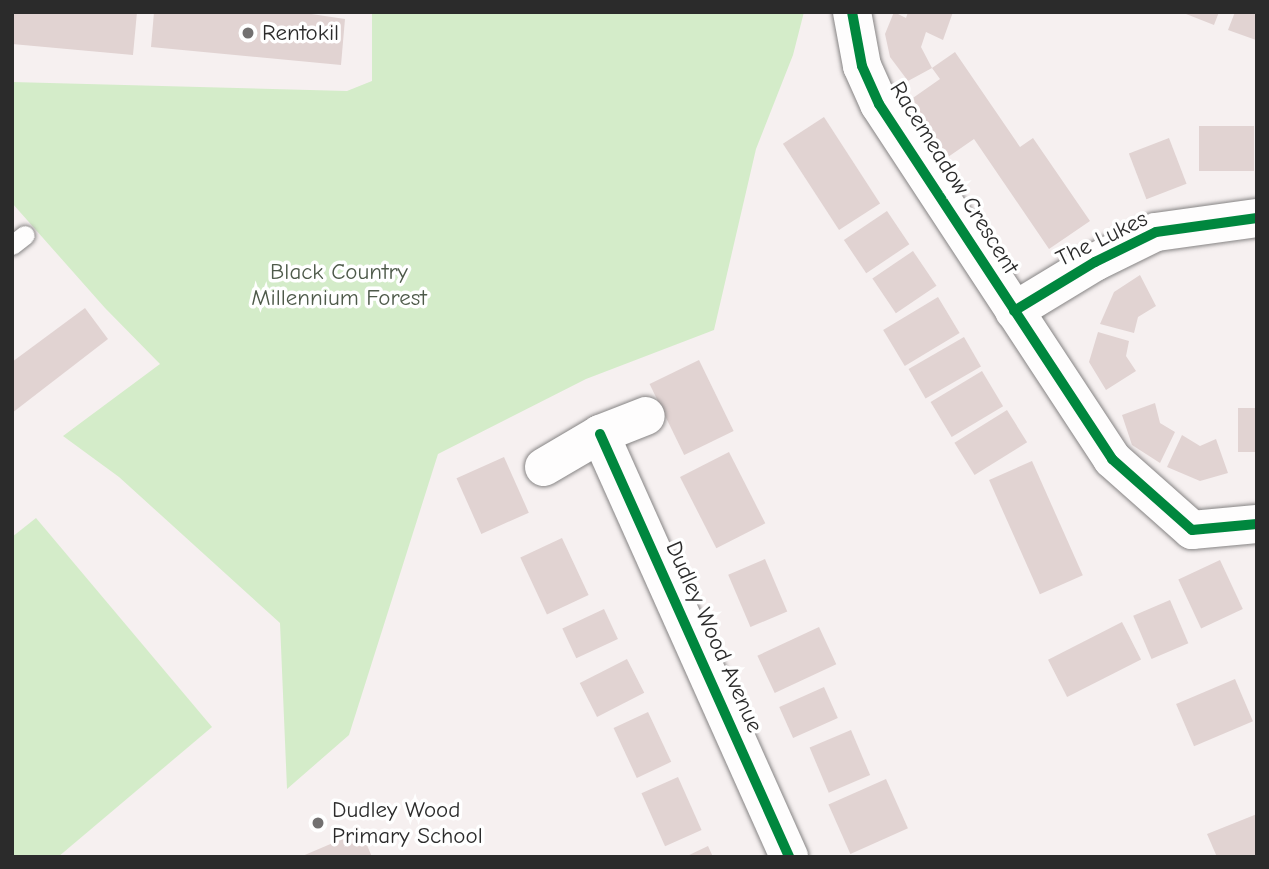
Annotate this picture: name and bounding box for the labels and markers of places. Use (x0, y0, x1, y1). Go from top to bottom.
place label: Rentokil (262, 19, 339, 47)
marker: Rentokil (240, 25, 256, 41)
place label: Dudley Wood Primary School (332, 796, 483, 850)
marker: Dudley Wood Primary School (310, 815, 326, 831)

